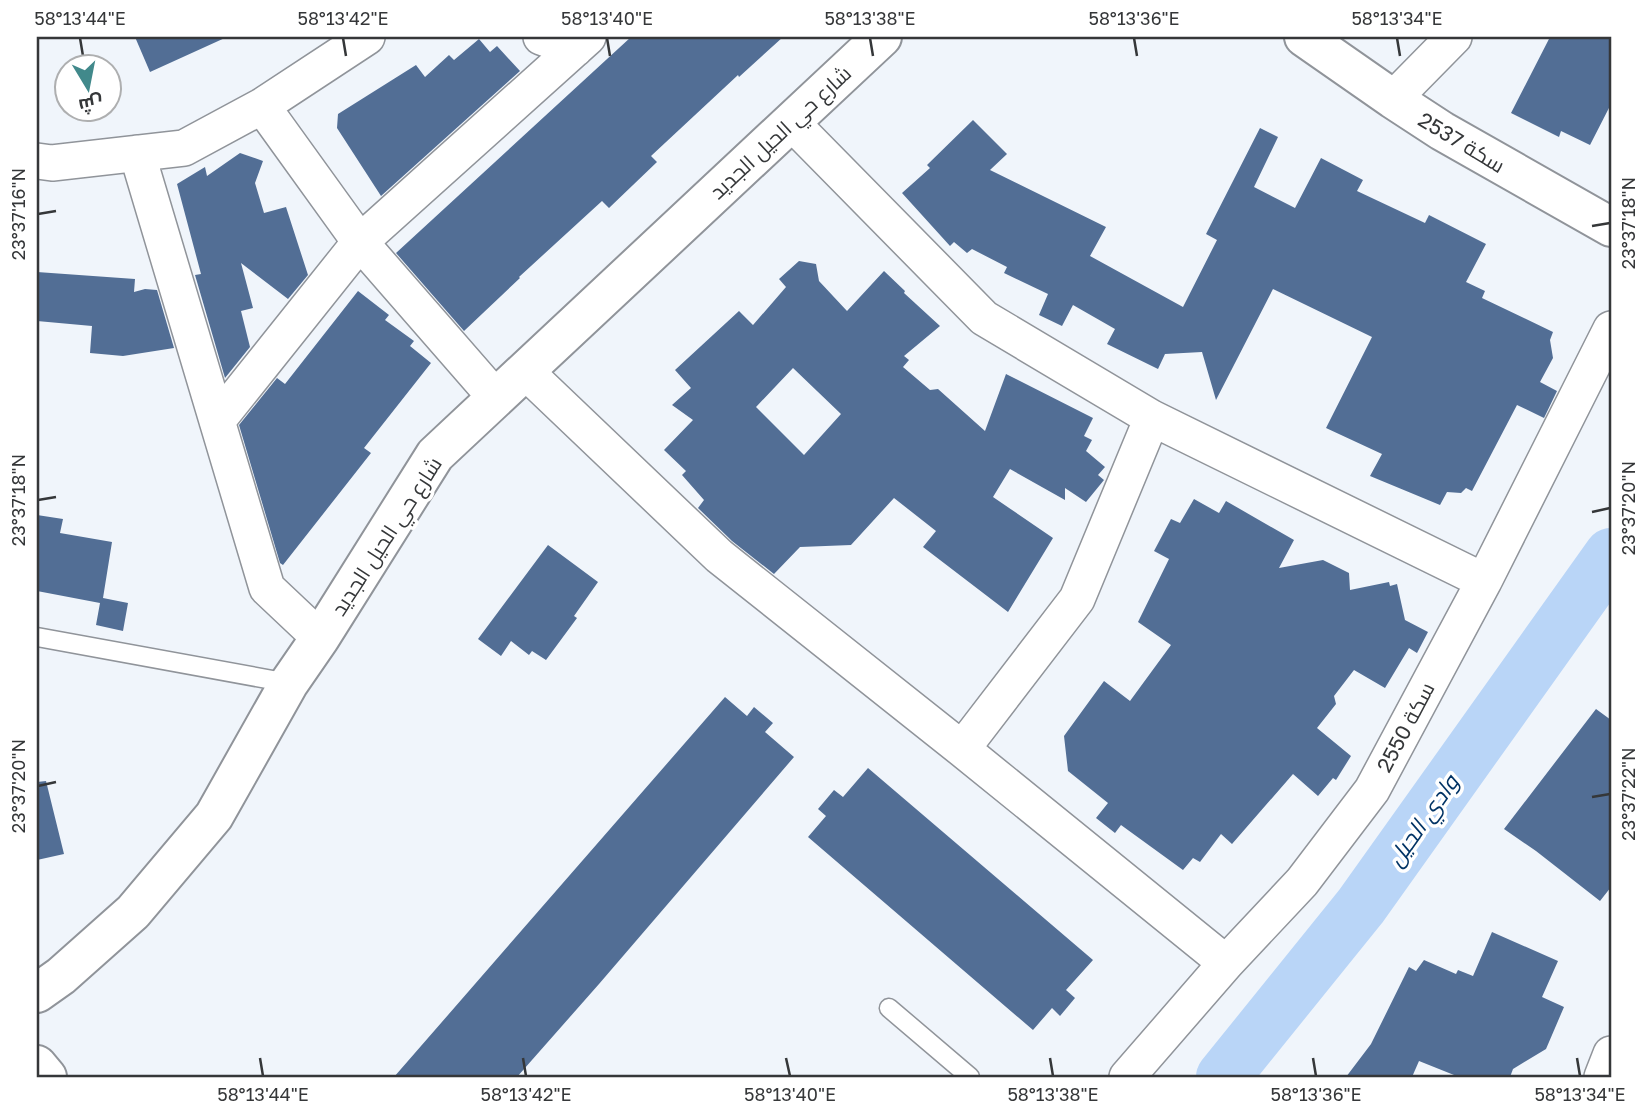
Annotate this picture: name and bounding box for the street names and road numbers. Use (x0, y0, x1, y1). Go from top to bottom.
street label: شارع حي الحيل الجديد (704, 60, 859, 207)
street label: سكة 2537 (1414, 106, 1510, 178)
street label: شارع حي الحيل الجديد (325, 452, 450, 622)
street label: سكة 2550 (1370, 678, 1440, 776)

